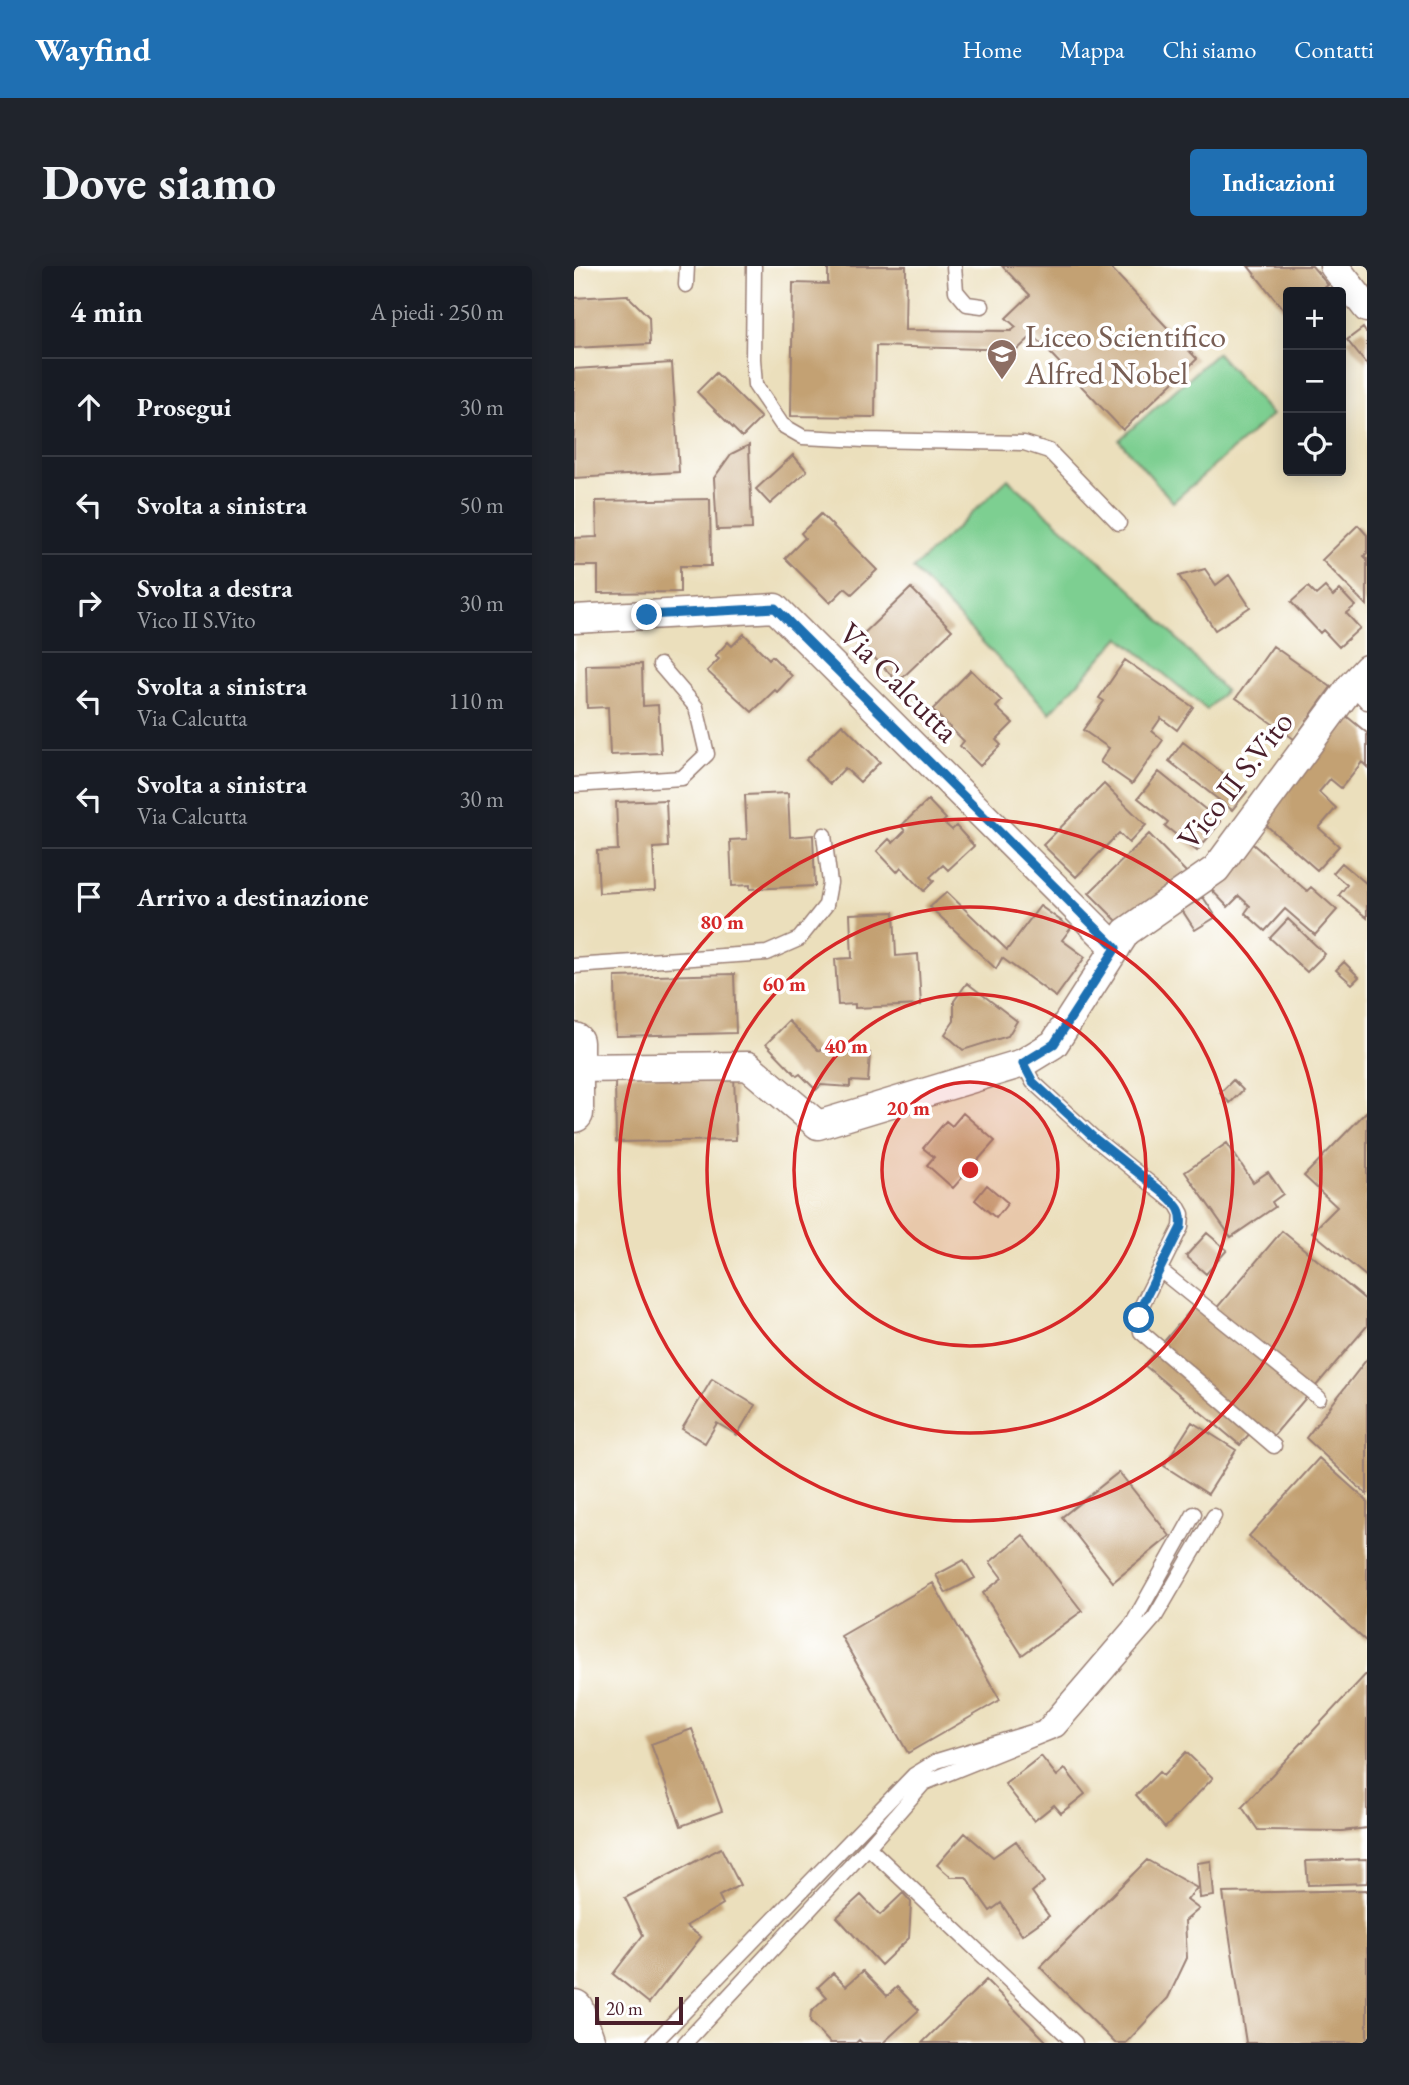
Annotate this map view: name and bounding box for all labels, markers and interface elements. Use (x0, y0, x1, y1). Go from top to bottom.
text: Wayfind (35, 28, 151, 71)
text: Home (962, 34, 1022, 65)
text: Mappa (1060, 34, 1125, 65)
text: Chi siamo (1163, 34, 1256, 65)
text: Contatti (1294, 34, 1374, 65)
button: Indicazioni (1190, 149, 1367, 216)
text: Dove siamo (42, 150, 276, 214)
map controls (1283, 287, 1346, 476)
button: + (1283, 287, 1346, 350)
text: 4 min (70, 292, 143, 331)
text: A piedi · 250 m (370, 297, 504, 327)
place label: Liceo Scientifico Alfred Nobel (1024, 315, 1226, 394)
school or university icon: Liceo Scientifico Alfred Nobel (985, 337, 1019, 381)
button: − (1283, 350, 1346, 413)
icon: ahead (70, 388, 108, 426)
text: Prosegui (137, 390, 232, 424)
text: 30 m (459, 392, 504, 422)
button: locate (1283, 413, 1346, 476)
icon: left (70, 486, 108, 524)
text: Svolta a sinistra (137, 488, 307, 522)
text: 50 m (459, 490, 504, 520)
text: Svolta a destra (137, 571, 293, 605)
icon: right (70, 584, 108, 622)
text: 30 m (459, 588, 504, 618)
route end (631, 599, 662, 630)
text: Vico II S.Vito (137, 605, 256, 635)
street label: Via Calcutta (830, 613, 968, 751)
text: Svolta a sinistra (137, 669, 307, 703)
icon: left (70, 682, 108, 720)
text: 110 m (448, 686, 504, 716)
street label: Vico II S.Vito (1168, 702, 1302, 858)
text: Via Calcutta (137, 703, 248, 733)
text: Svolta a sinistra (137, 767, 307, 801)
icon: left (70, 780, 108, 818)
text: 30 m (459, 784, 504, 814)
text: Via Calcutta (137, 801, 248, 831)
icon: arrive (70, 878, 108, 916)
text: Arrivo a destinazione (137, 880, 369, 914)
text: 80 m (700, 908, 744, 935)
text: 60 m (762, 970, 806, 997)
text: 40 m (824, 1032, 868, 1059)
text: 20 m (886, 1094, 930, 1121)
centre of rings (958, 1158, 982, 1182)
route start (1123, 1302, 1154, 1333)
scale bar (595, 1994, 682, 2026)
text: 20 m (606, 1996, 643, 2021)

